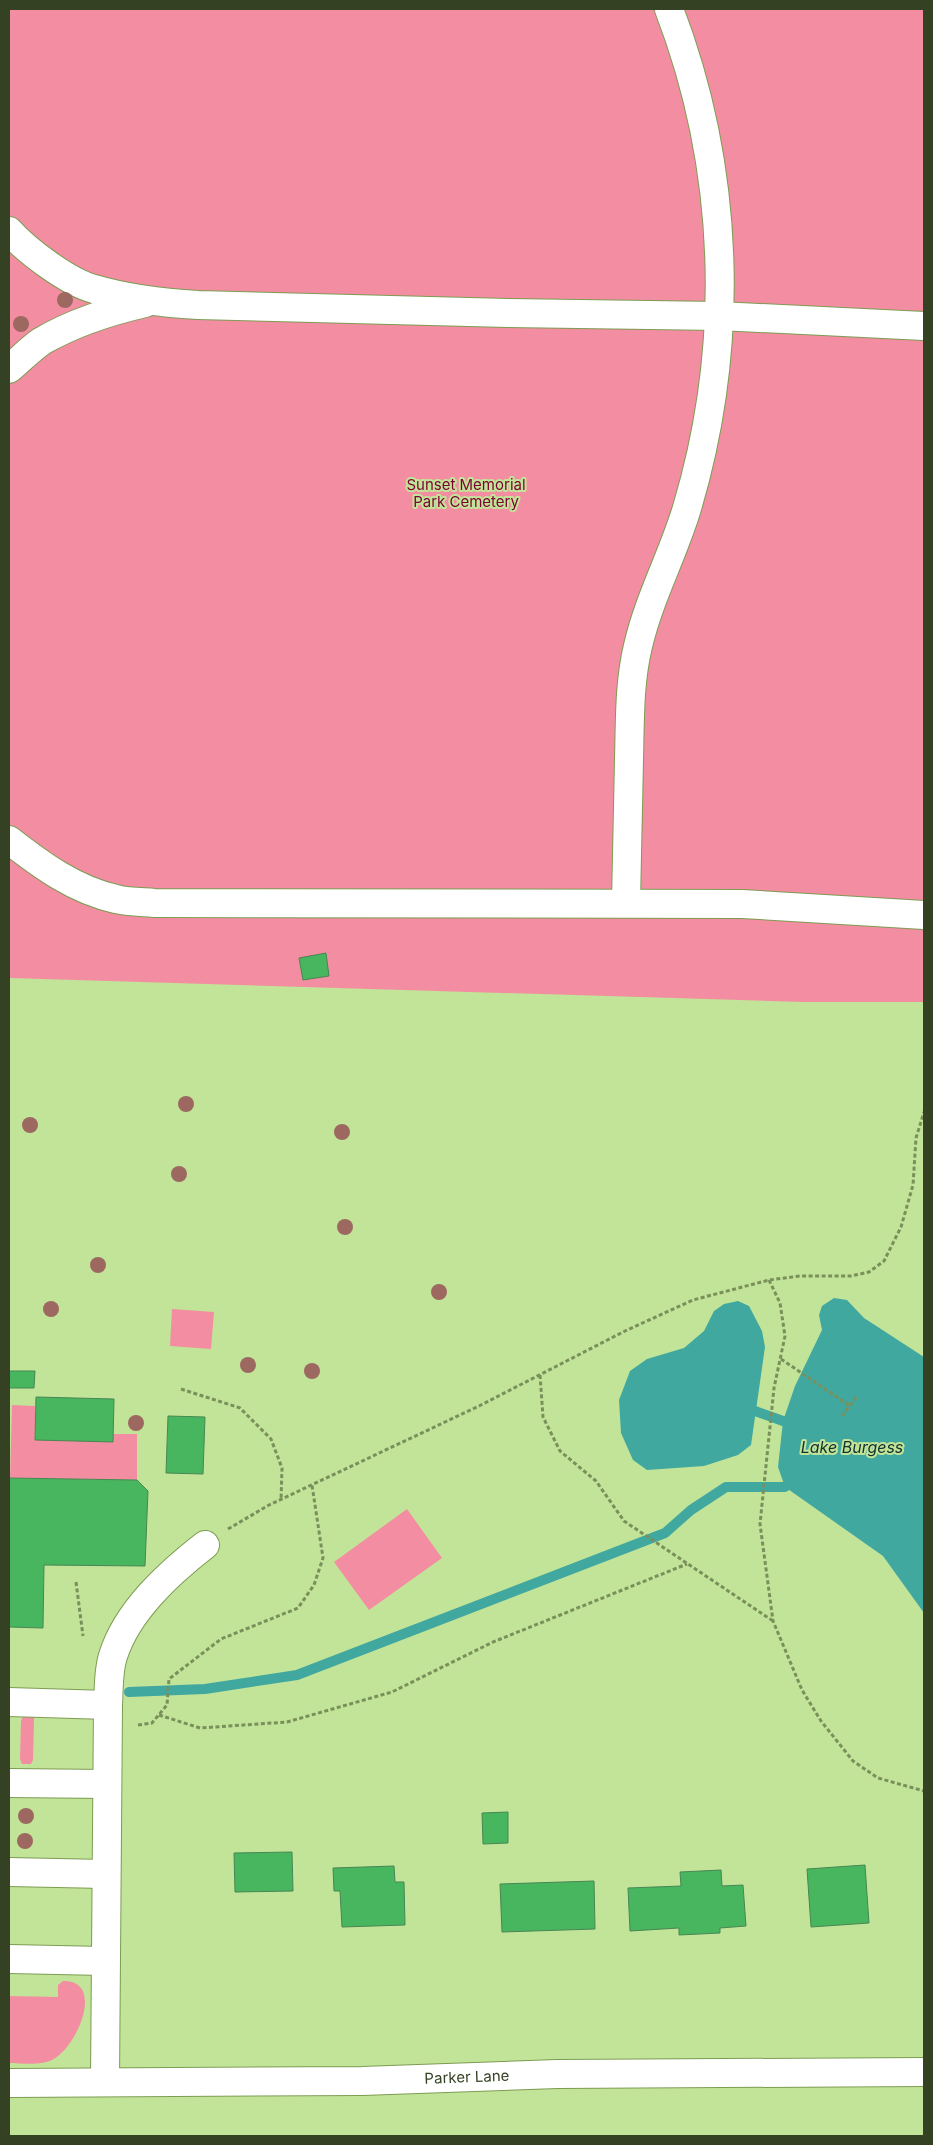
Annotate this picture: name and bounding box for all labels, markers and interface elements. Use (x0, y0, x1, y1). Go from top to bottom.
park label: Sunset Memorial Park Cemetery (406, 475, 526, 511)
water label: Lake Burgess (801, 1437, 903, 1457)
street label: Parker Lane (424, 2066, 510, 2088)

